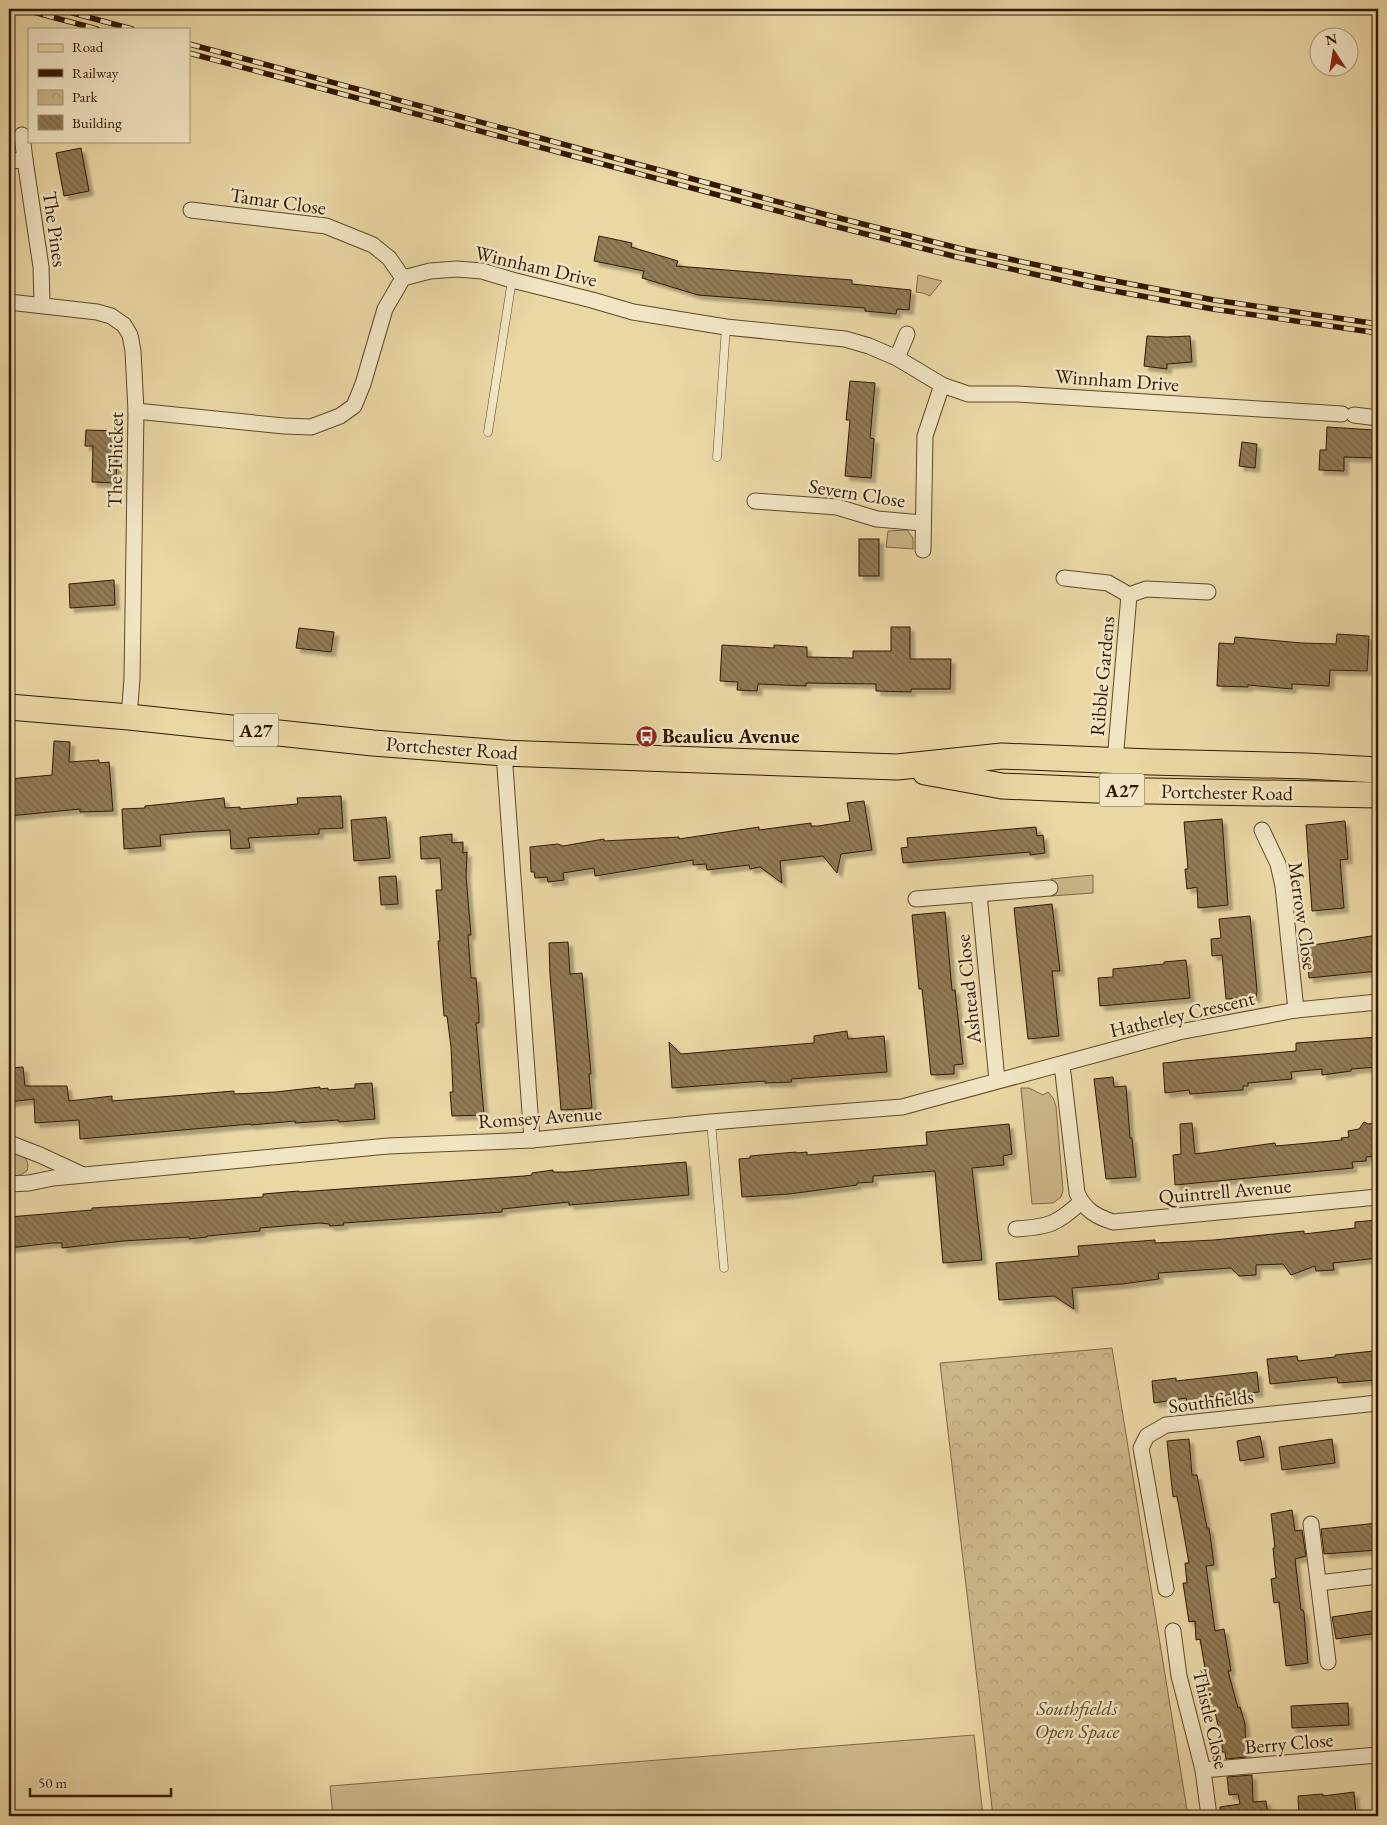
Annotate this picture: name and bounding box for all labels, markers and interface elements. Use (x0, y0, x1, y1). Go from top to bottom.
legend (28, 28, 190, 142)
north arrow (1310, 28, 1360, 78)
text: N (1324, 29, 1339, 49)
text: Road (72, 37, 104, 56)
text: Railway (72, 63, 119, 82)
text: Park (72, 87, 99, 106)
text: Building (72, 113, 122, 132)
street label: Tamar Close (228, 181, 328, 221)
street label: The Pines (37, 189, 73, 269)
street label: Winnham Drive (472, 239, 600, 293)
street label: Winnham Drive (1054, 363, 1180, 397)
street label: The Thicket (101, 411, 129, 508)
street label: Severn Close (807, 473, 907, 514)
street label: Ribble Gardens (1084, 615, 1120, 737)
road number: A27 (234, 714, 278, 746)
place label: Beaulieu Avenue (662, 723, 800, 749)
bus stop icon: Beaulieu Avenue (634, 724, 658, 748)
street label: Portchester Road (385, 730, 520, 766)
road number: A27 (1100, 774, 1144, 806)
street label: Portchester Road (1161, 778, 1294, 806)
street label: Merrow Close (1283, 860, 1324, 972)
street label: Ashtead Close (949, 933, 987, 1046)
street label: Hatherley Crescent (1107, 985, 1258, 1043)
street label: Romsey Avenue (477, 1100, 603, 1134)
street label: Quintrell Avenue (1158, 1172, 1293, 1210)
street label: Southfields (1167, 1383, 1255, 1419)
street label: Thistle Close (1187, 1667, 1235, 1771)
park label: Southfields Open Space (1035, 1695, 1120, 1744)
street label: Berry Close (1244, 1726, 1335, 1760)
scale bar (30, 1765, 171, 1797)
text: 50 m (38, 1773, 67, 1792)

